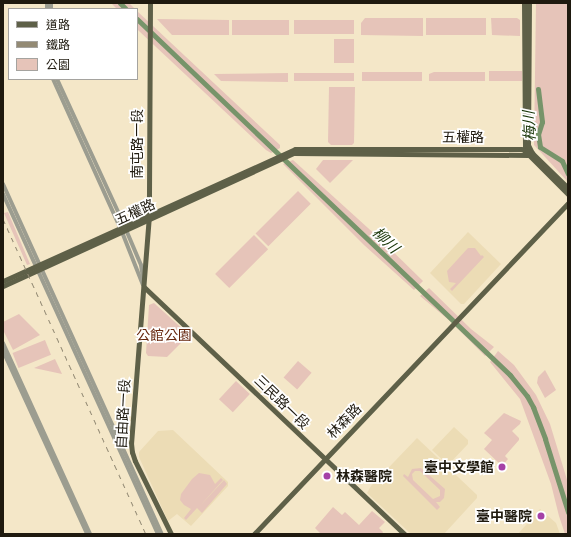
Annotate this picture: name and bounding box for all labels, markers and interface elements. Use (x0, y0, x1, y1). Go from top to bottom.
legend (8, 8, 138, 80)
text: 道路 (46, 17, 70, 33)
text: 鐵路 (46, 37, 70, 53)
text: 公園 (46, 57, 70, 73)
street label: 南屯路一段 (129, 109, 145, 179)
water label: 梅川 (519, 111, 539, 141)
street label: 五權路 (442, 129, 484, 145)
street label: 五權路 (112, 196, 158, 228)
water label: 柳川 (369, 223, 403, 257)
park label: 公館公園 (136, 327, 192, 343)
street label: 三民路一段 (251, 372, 313, 432)
street label: 自由路一段 (113, 379, 133, 449)
street label: 林森路 (323, 400, 365, 442)
place label: 臺中文學館 (424, 459, 494, 475)
marker: 臺中文學館 (497, 462, 507, 472)
place label: 林森醫院 (336, 468, 392, 484)
marker: 林森醫院 (321, 470, 333, 482)
place label: 臺中醫院 (476, 508, 532, 524)
marker: 臺中醫院 (535, 510, 547, 522)

